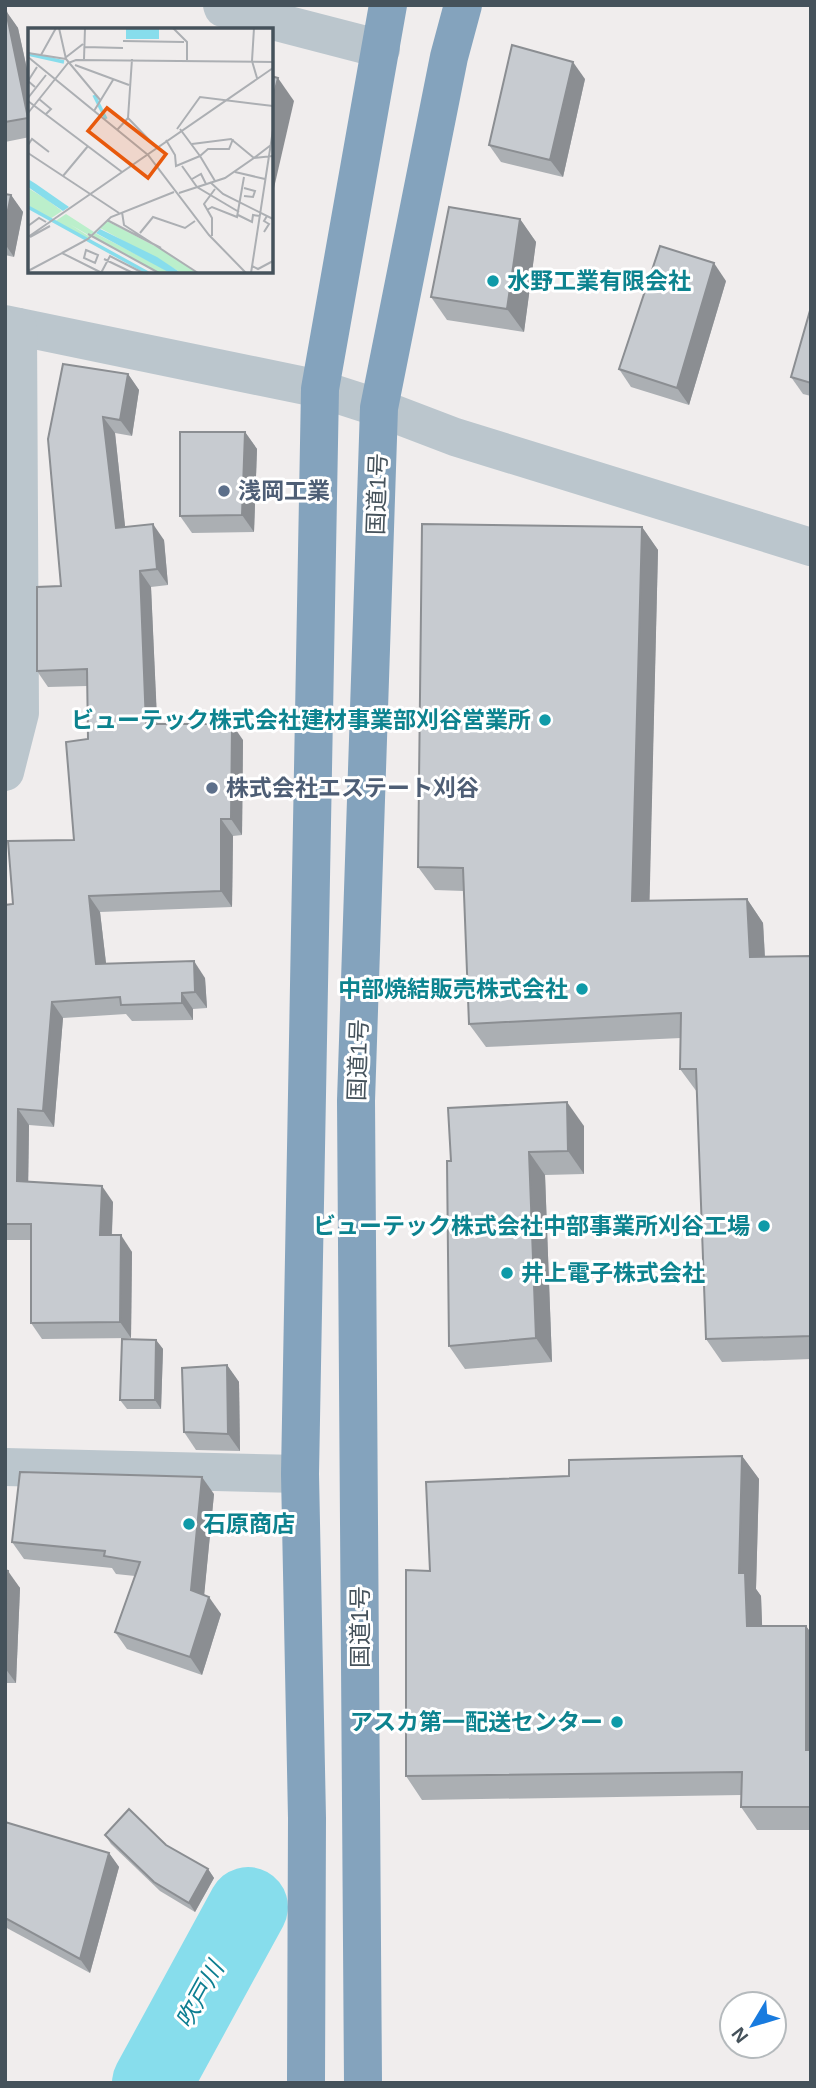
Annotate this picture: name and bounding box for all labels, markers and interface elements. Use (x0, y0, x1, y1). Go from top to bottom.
inset map (28, 28, 273, 273)
place label: 水野工業有限会社 (507, 268, 691, 294)
marker: 水野工業有限会社 (485, 273, 501, 289)
street label: 国道1号 (363, 453, 391, 535)
place label: 浅岡工業 (238, 478, 330, 504)
marker: 浅岡工業 (216, 483, 232, 499)
place label: ビューテック株式会社建材事業部刈谷営業所 (71, 707, 531, 733)
marker: ビューテック株式会社建材事業部刈谷営業所 (537, 712, 553, 728)
place label: 株式会社エステート刈谷 (226, 775, 479, 801)
marker: 株式会社エステート刈谷 (204, 780, 220, 796)
place label: 中部焼結販売株式会社 (338, 976, 568, 1002)
marker: 中部焼結販売株式会社 (574, 981, 590, 997)
street label: 国道1号 (344, 1019, 372, 1101)
place label: ビューテック株式会社中部事業所刈谷工場 (313, 1213, 750, 1239)
marker: ビューテック株式会社中部事業所刈谷工場 (756, 1218, 772, 1234)
place label: 井上電子株式会社 (521, 1260, 705, 1286)
marker: 井上電子株式会社 (499, 1265, 515, 1281)
place label: 石原商店 (203, 1511, 295, 1537)
marker: 石原商店 (181, 1516, 197, 1532)
street label: 国道1号 (347, 1586, 373, 1668)
place label: アスカ第一配送センター (350, 1709, 603, 1735)
marker: アスカ第一配送センター (609, 1714, 625, 1730)
water label: 吹戸川 (170, 1954, 230, 2033)
north arrow (718, 1990, 788, 2060)
text: N (727, 2023, 752, 2047)

